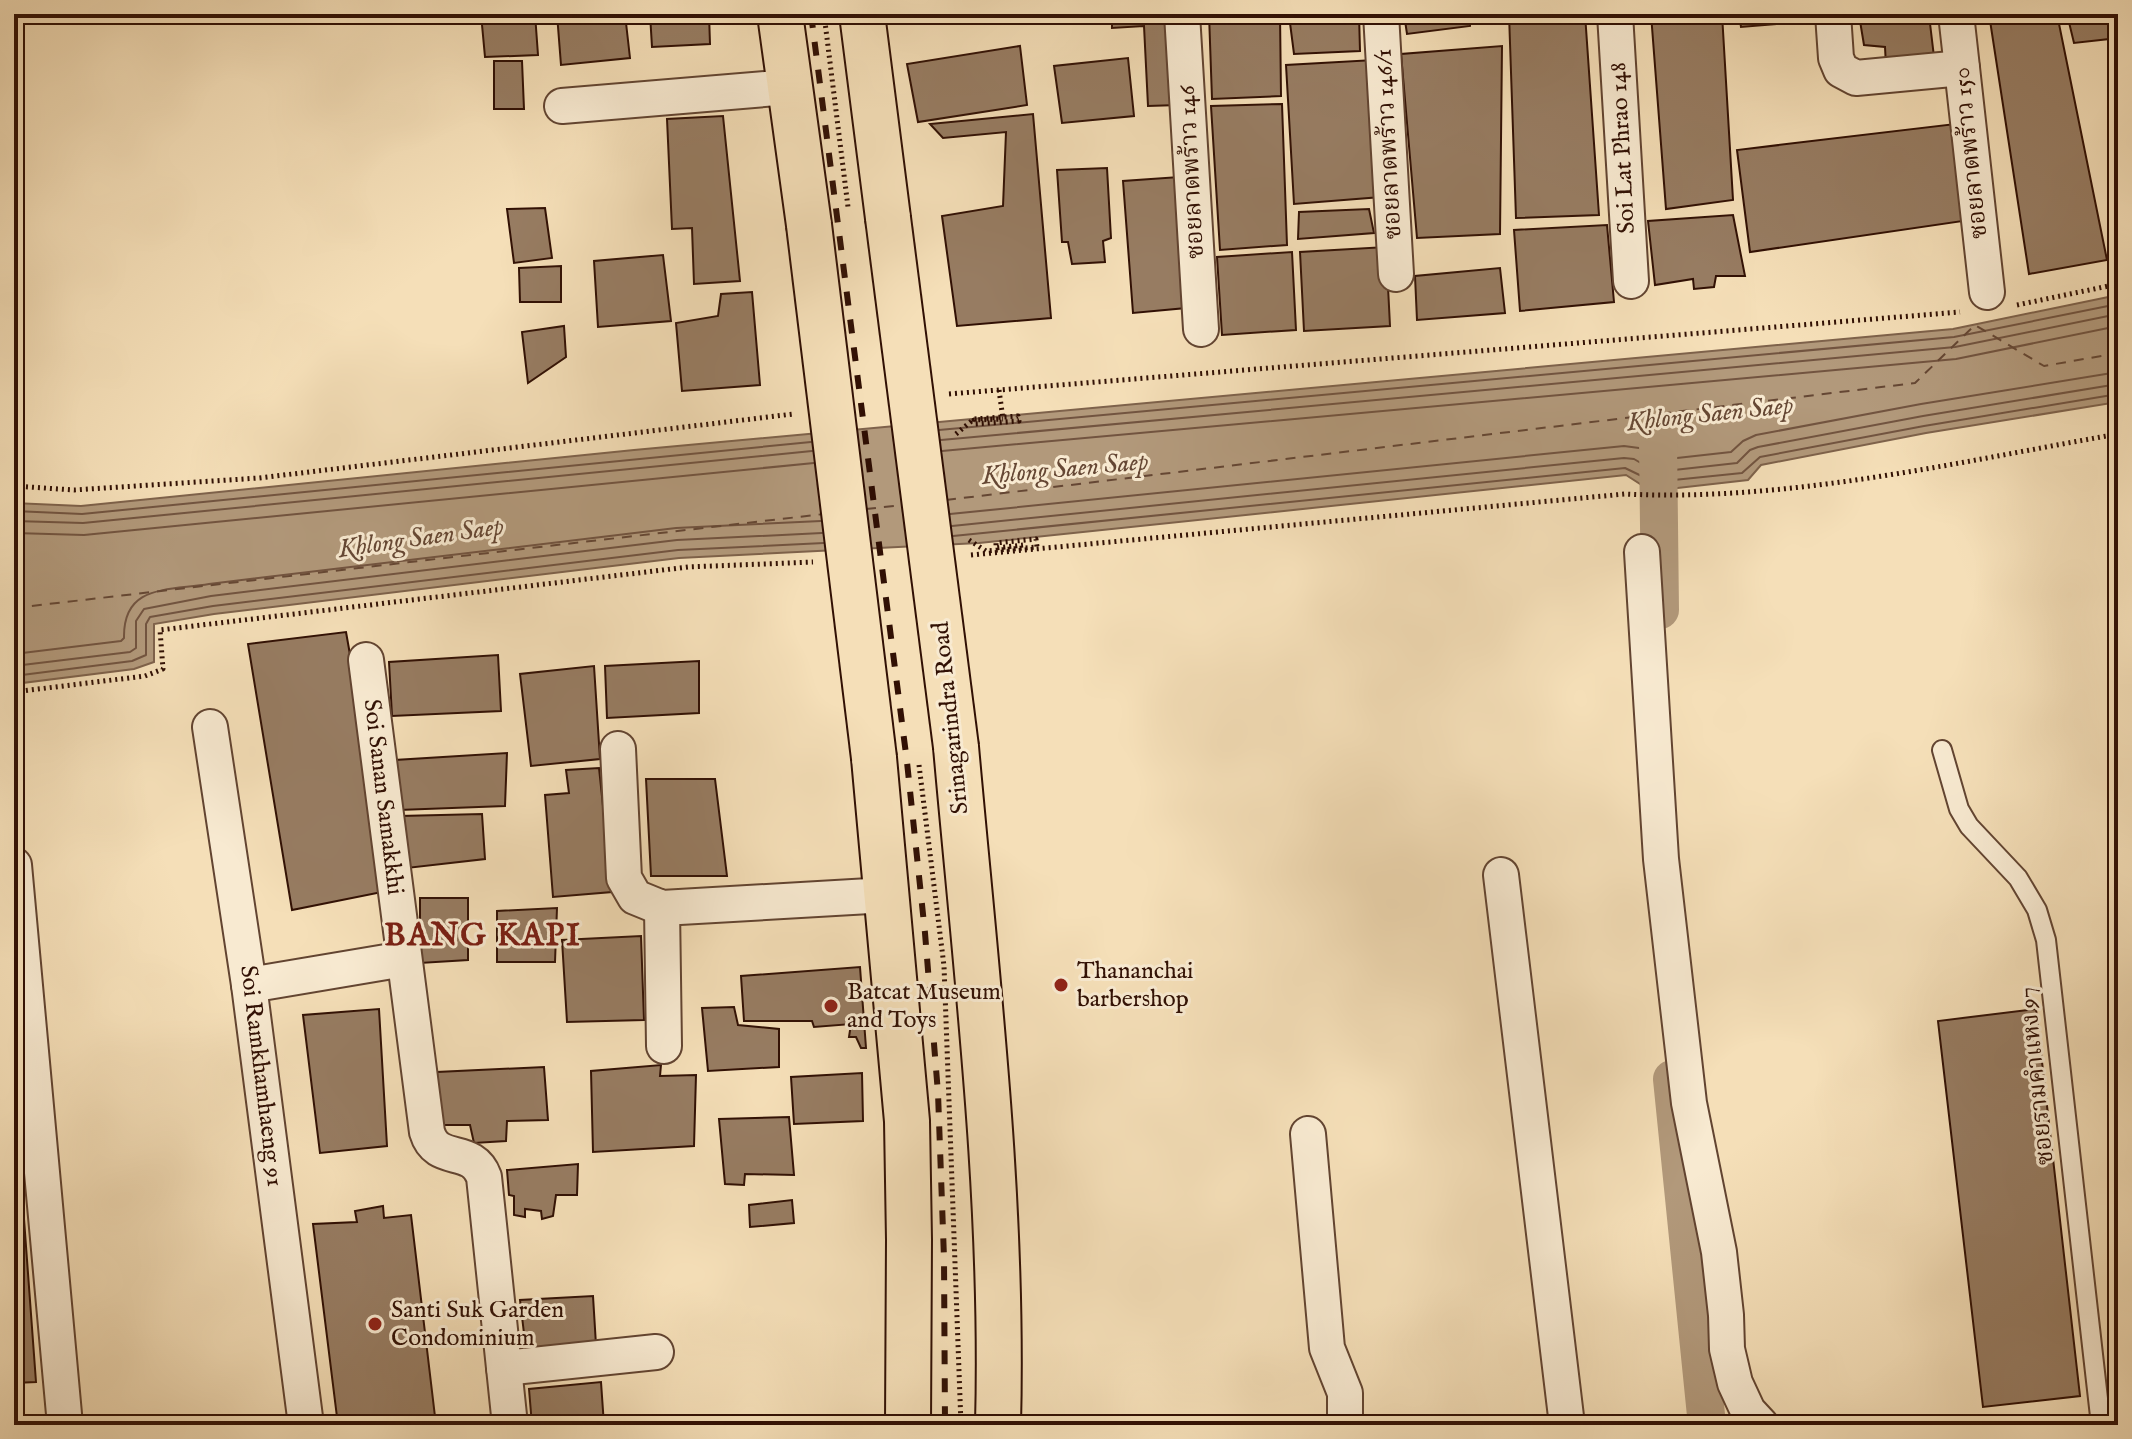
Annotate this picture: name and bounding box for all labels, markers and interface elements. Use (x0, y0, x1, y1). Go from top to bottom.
street label: ซอยลาดพร้าว 146/1 (1369, 48, 1409, 240)
street label: Soi Lat Phrao 148 (1603, 61, 1643, 235)
street label: ซอยลาดพร้าว 150 (1947, 66, 1995, 240)
street label: ซอยลาดพร้าว 146 (1172, 83, 1212, 260)
water label: Khlong Saen Saep (1624, 389, 1795, 440)
water label: Khlong Saen Saep (980, 445, 1150, 494)
water label: Khlong Saen Saep (335, 510, 506, 567)
street label: Srinagarindra Road (925, 620, 977, 816)
street label: Soi Sanan Samakkhi (356, 697, 410, 897)
district label: BANG KAPI (384, 916, 582, 957)
place label: Thananchai barbershop (1077, 956, 1194, 1015)
street label: Soi Ramkhamhaeng 91 (232, 963, 290, 1189)
marker: Thananchai barbershop (1052, 976, 1070, 994)
place label: Batcat Museum and Toys (847, 977, 1001, 1036)
street label: ซอยรามคำแหง 97 (2012, 985, 2062, 1167)
marker: Batcat Museum and Toys (822, 997, 840, 1015)
place label: Santi Suk Garden Condominium (391, 1295, 564, 1354)
marker: Santi Suk Garden Condominium (366, 1315, 384, 1333)

